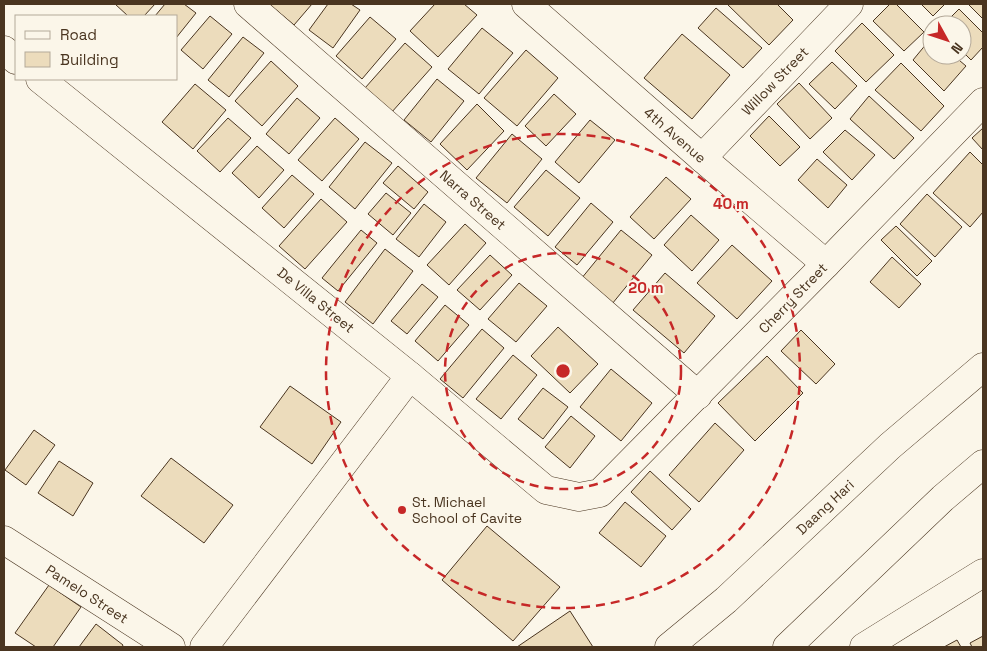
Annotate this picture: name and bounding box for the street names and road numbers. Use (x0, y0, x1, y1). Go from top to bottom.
street label: Willow Street (738, 43, 812, 119)
street label: 4th Avenue (640, 103, 710, 167)
street label: Narra Street (436, 166, 510, 234)
street label: Cherry Street (755, 259, 831, 337)
street label: De Villa Street (274, 263, 358, 337)
street label: Daang Hari (792, 476, 858, 538)
street label: Pamelo Street (42, 561, 132, 627)

